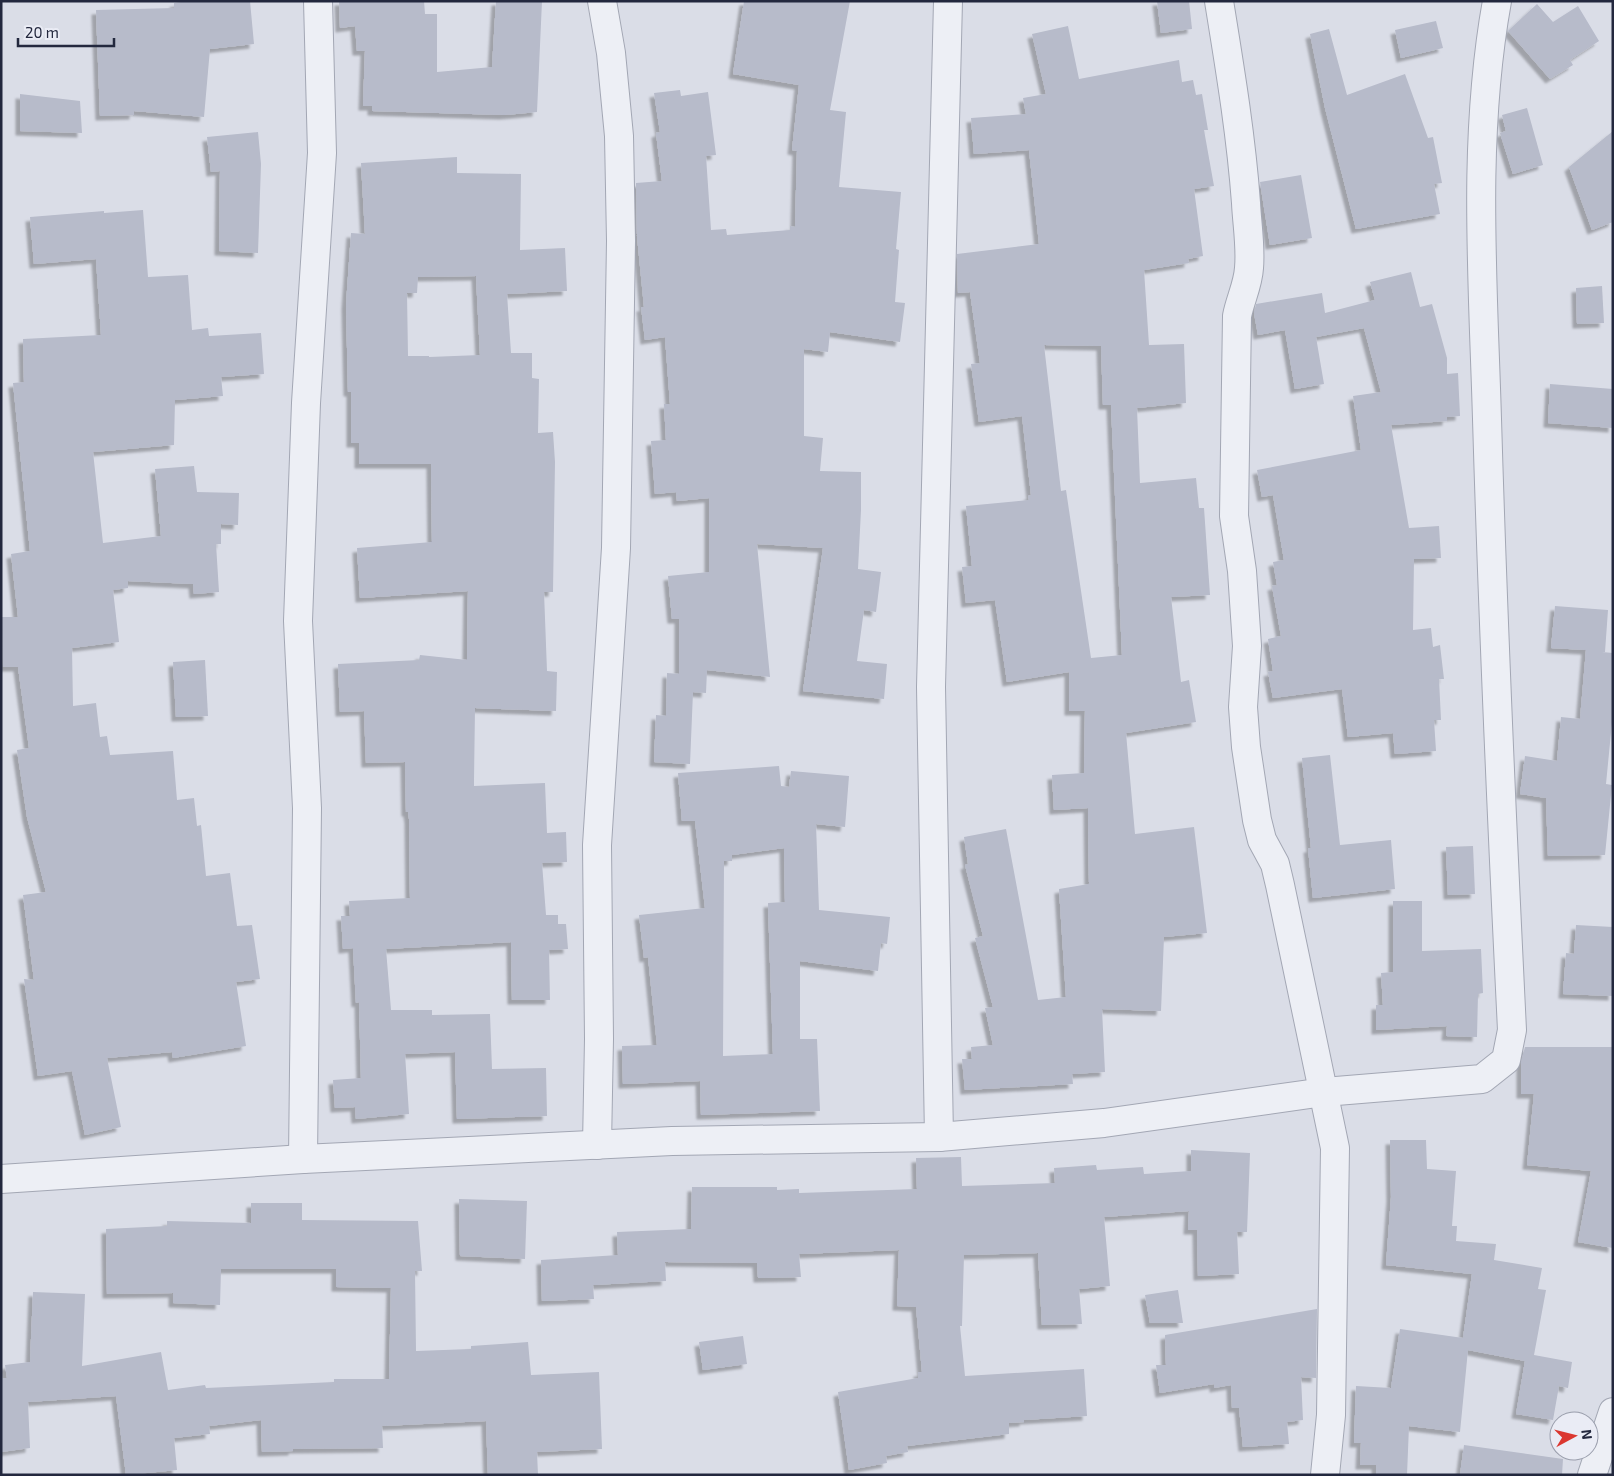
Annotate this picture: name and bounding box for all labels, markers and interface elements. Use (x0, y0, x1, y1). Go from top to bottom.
scale bar (18, 15, 114, 47)
text: 20 m (25, 23, 59, 41)
north arrow (1549, 1411, 1599, 1461)
text: N (1578, 1428, 1596, 1440)

